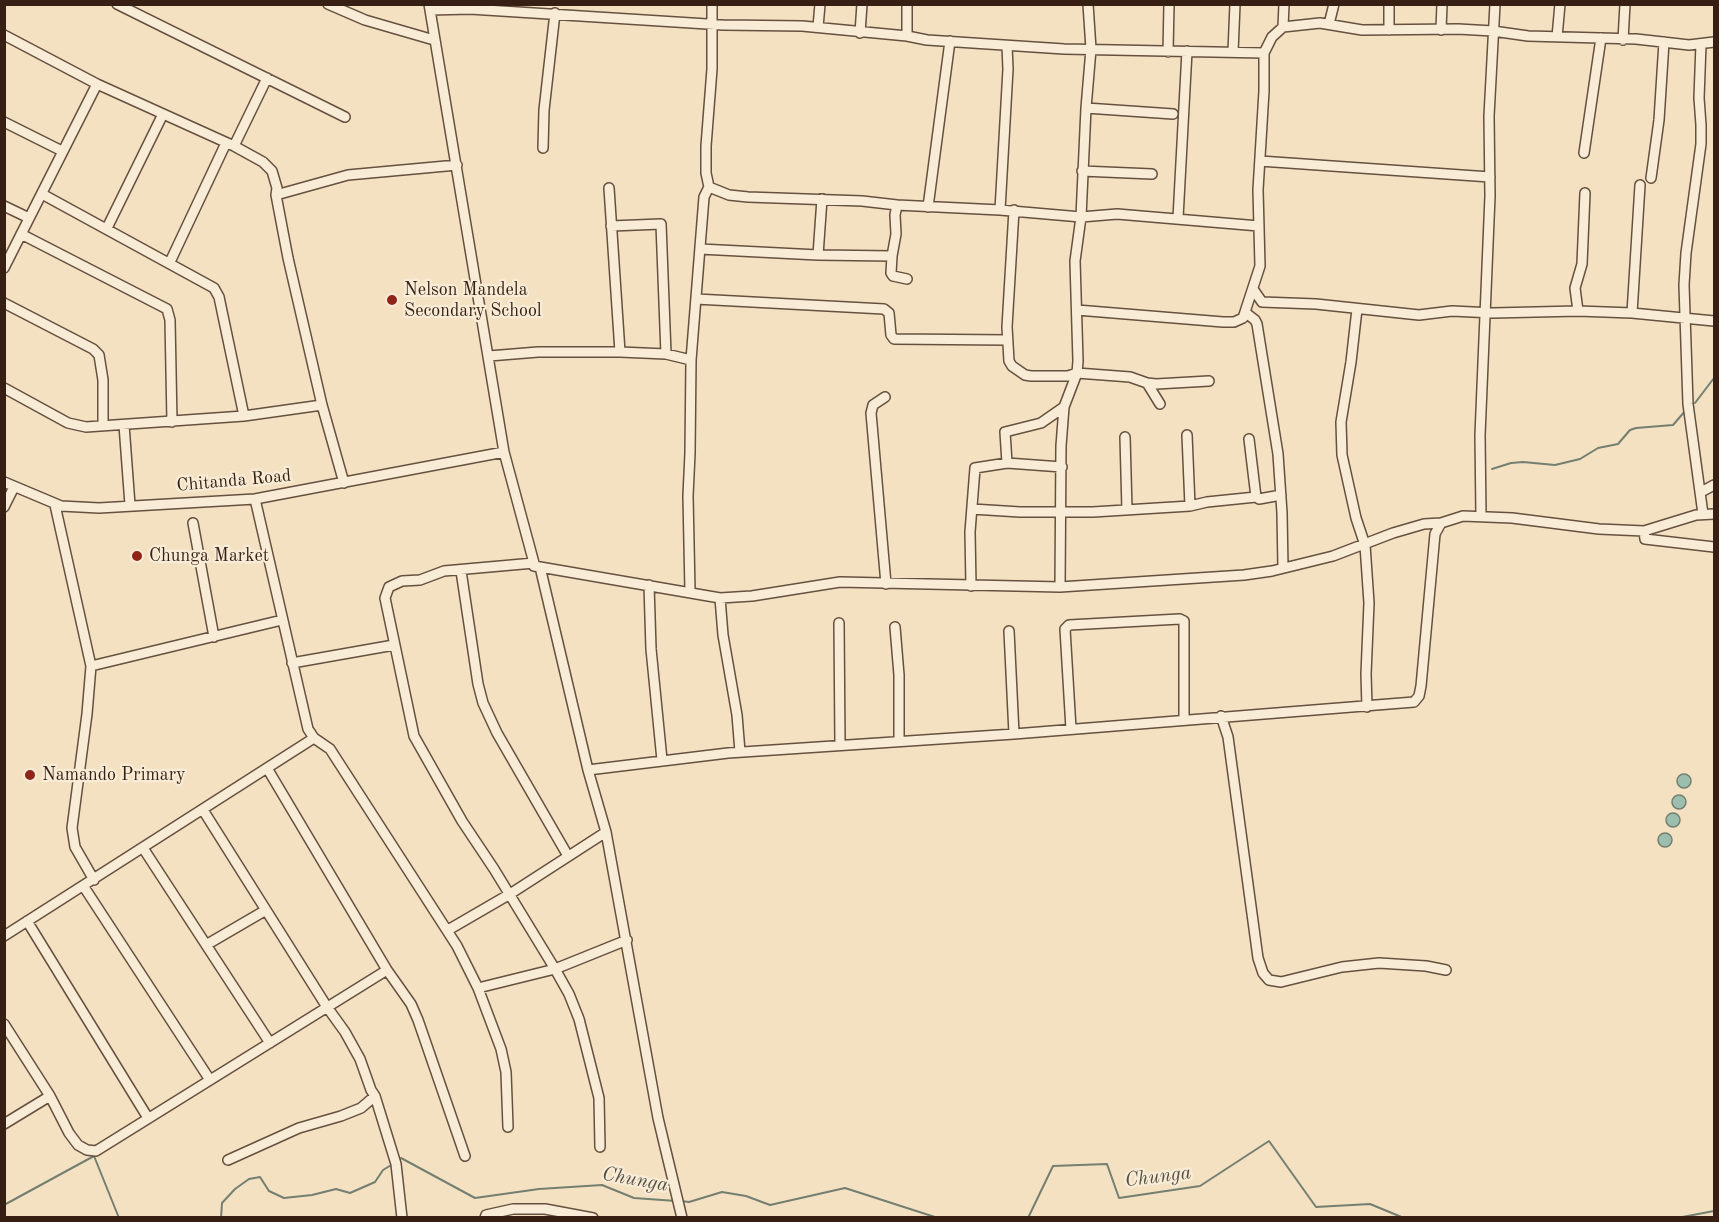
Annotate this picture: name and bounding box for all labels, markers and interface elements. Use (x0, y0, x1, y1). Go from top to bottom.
place label: Nelson Mandela Secondary School (404, 279, 542, 322)
marker: Nelson Mandela Secondary School (385, 293, 399, 307)
street label: Chitanda Road (176, 465, 292, 497)
place label: Chunga Market (149, 545, 269, 567)
marker: Chunga Market (130, 549, 144, 563)
place label: Namando Primary (42, 764, 186, 786)
marker: Namando Primary (23, 768, 37, 782)
water label: Chunga (1123, 1161, 1193, 1193)
water label: Chunga (600, 1162, 670, 1198)

